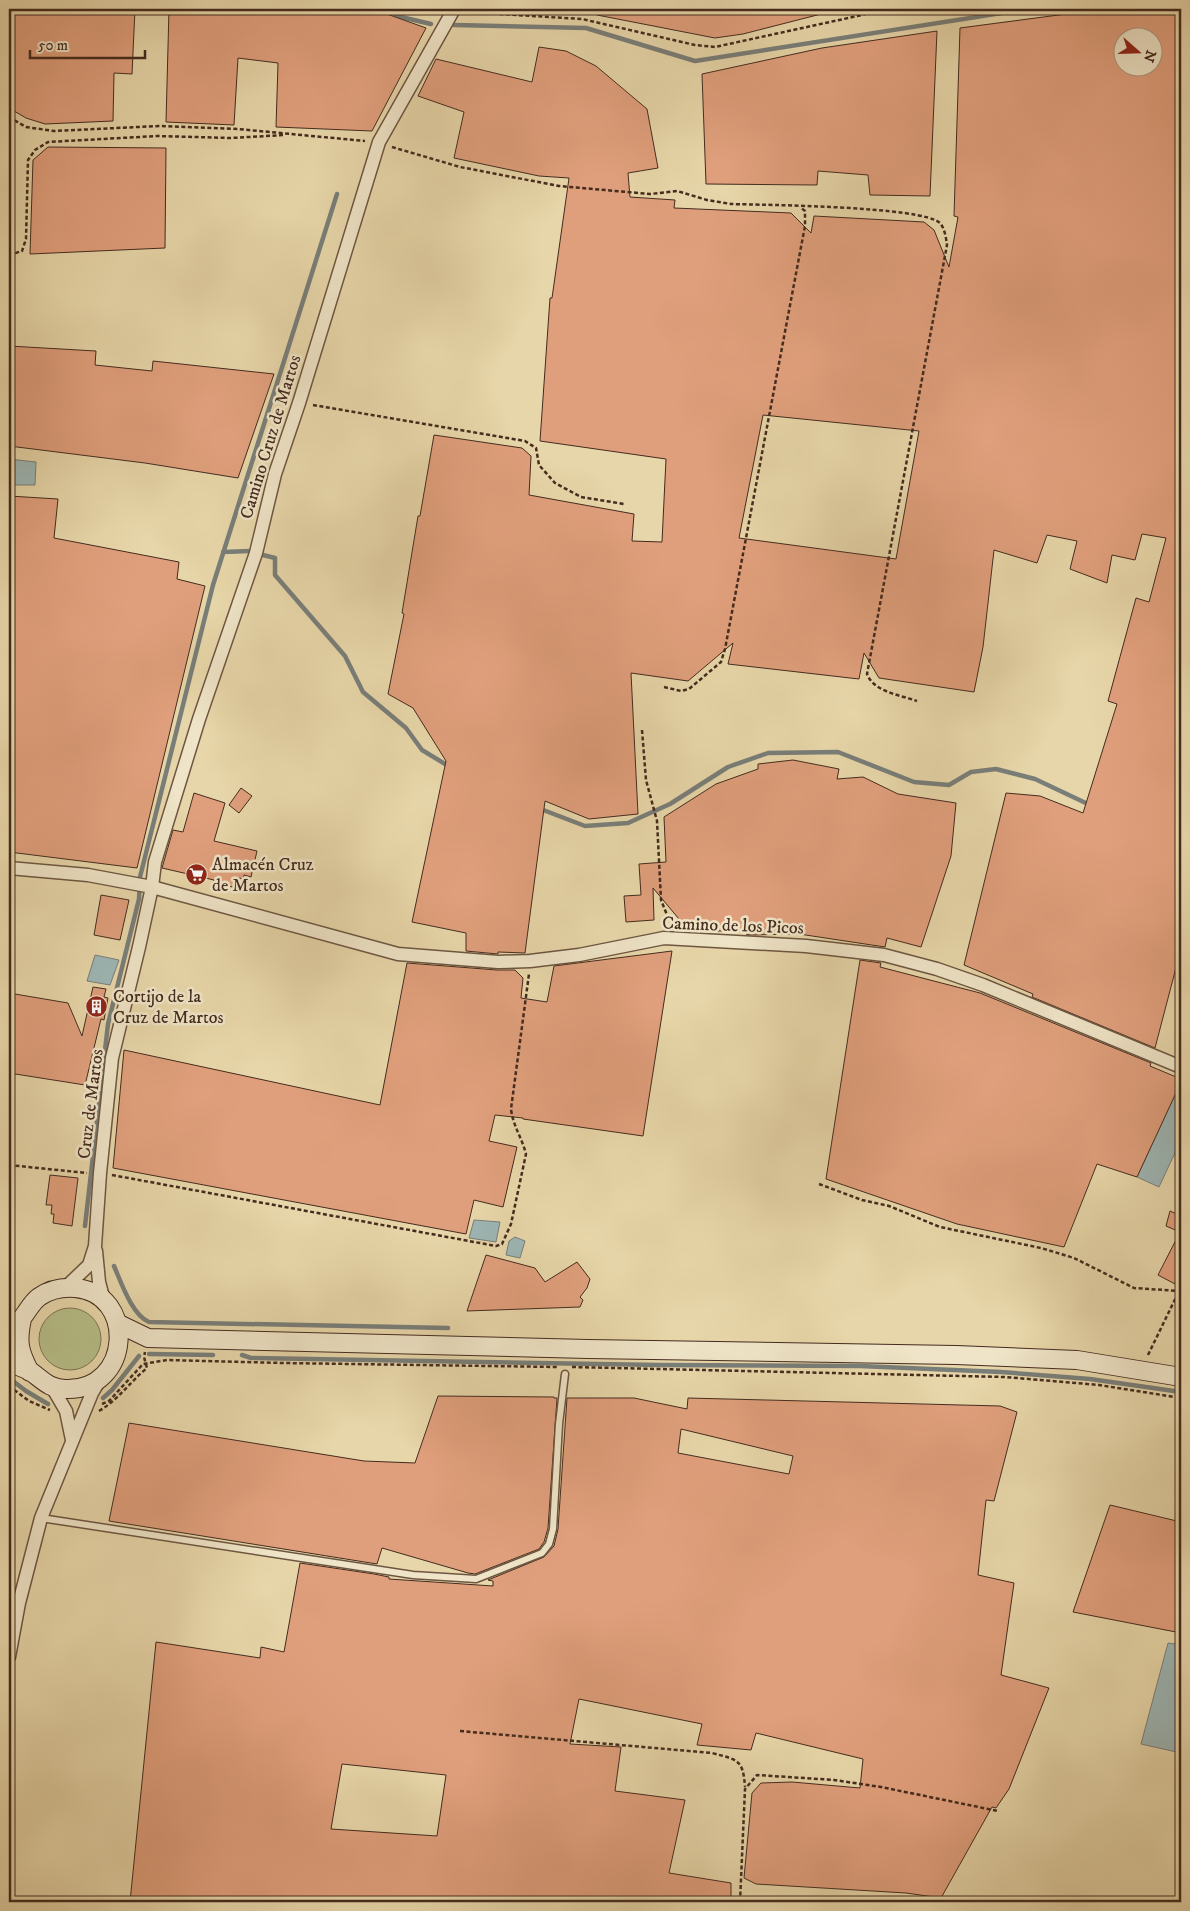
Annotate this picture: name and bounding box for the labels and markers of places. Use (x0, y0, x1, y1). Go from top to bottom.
place label: Almacén Cruz de Martos (212, 854, 314, 897)
supermarket icon: Almacén Cruz de Martos (184, 863, 208, 887)
place label: Cortijo de la Cruz de Martos (113, 986, 224, 1029)
building icon: Cortijo de la Cruz de Martos (85, 995, 109, 1019)

